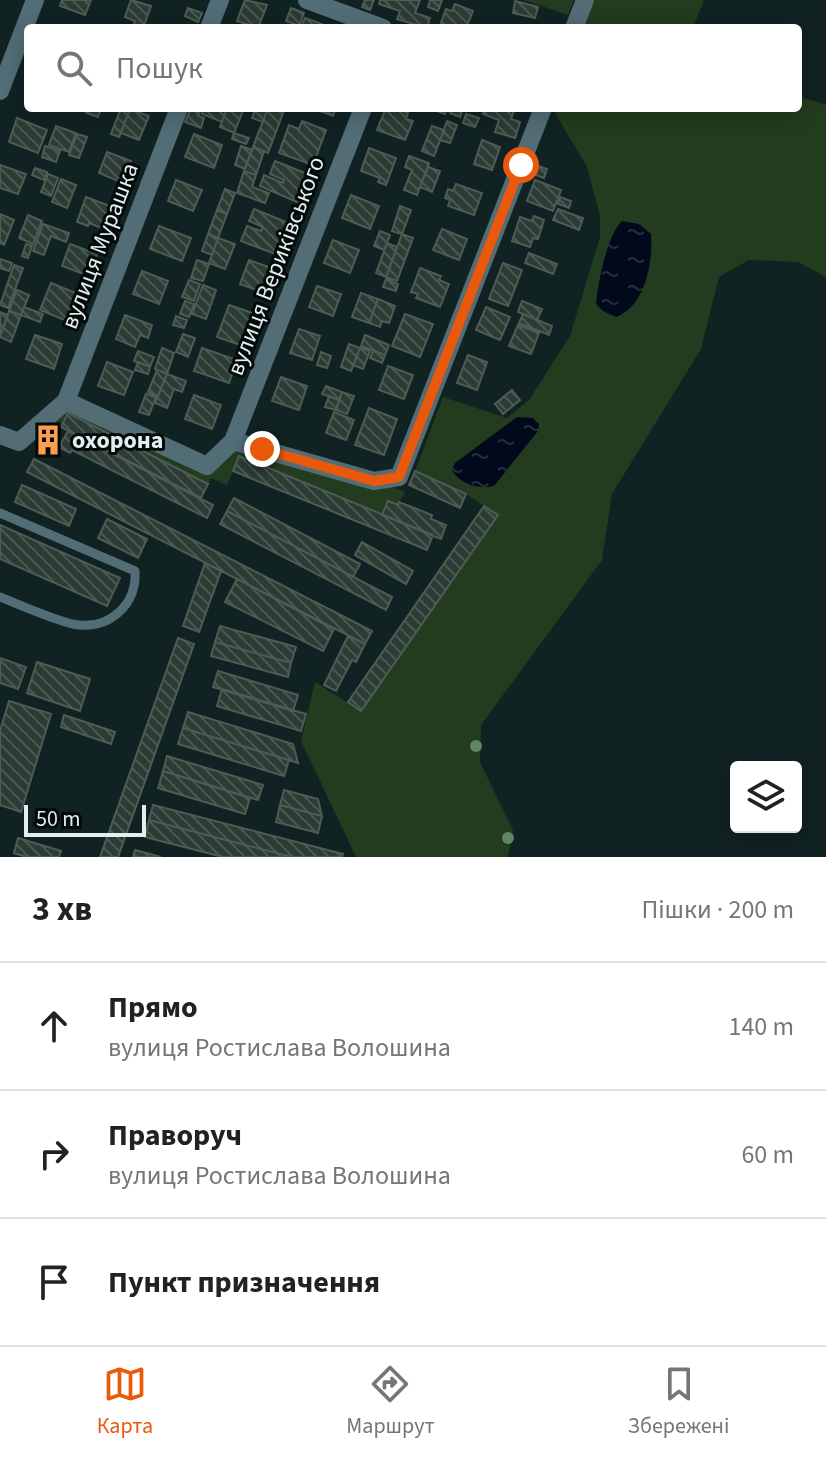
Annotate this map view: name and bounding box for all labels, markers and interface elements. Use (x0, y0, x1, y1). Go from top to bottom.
search box (24, 24, 802, 112)
icon: search (52, 46, 96, 90)
text: Пошук (116, 47, 203, 90)
route start (503, 147, 539, 183)
street label: вулиця Вериківського (218, 151, 334, 381)
street label: вулиця Мурашка (52, 158, 148, 334)
building icon: охорона (31, 423, 65, 457)
place label: охорона (72, 423, 163, 458)
route end (244, 431, 280, 467)
map controls (730, 761, 802, 833)
button: layers (730, 761, 802, 833)
scale bar (24, 801, 146, 837)
text: 50 m (36, 803, 81, 835)
text: 3 хв (32, 885, 92, 934)
text: Пішки · 200 m (641, 891, 794, 928)
text: Прямо (108, 986, 198, 1029)
icon: ahead (32, 1004, 76, 1048)
text: 140 m (728, 1008, 794, 1045)
text: вулиця Ростислава Волошина (108, 1029, 451, 1066)
text: Праворуч (108, 1114, 242, 1157)
icon: right (32, 1132, 76, 1176)
text: 60 m (741, 1136, 794, 1173)
text: вулиця Ростислава Волошина (108, 1157, 451, 1194)
icon: arrive (32, 1260, 76, 1304)
text: Пункт призначення (108, 1261, 380, 1304)
tab: Карта (97, 1362, 153, 1442)
tab: Маршрут (346, 1362, 435, 1442)
tab: Збережені (628, 1362, 729, 1442)

